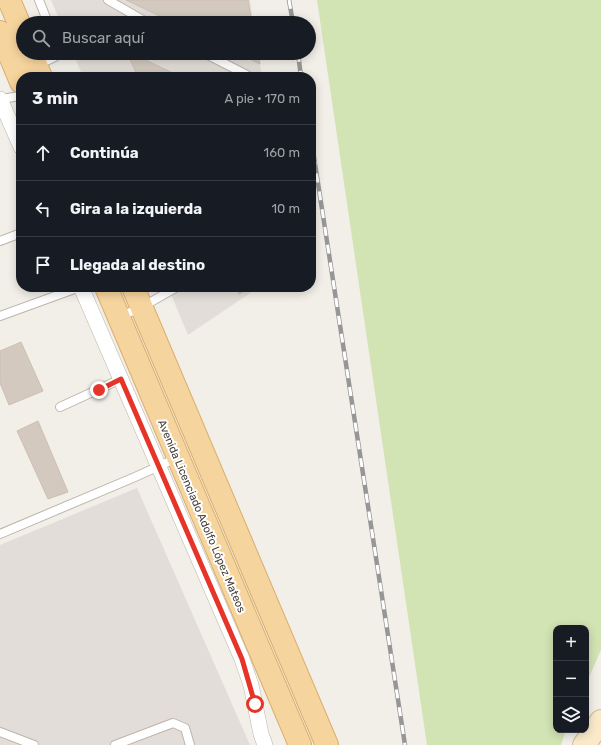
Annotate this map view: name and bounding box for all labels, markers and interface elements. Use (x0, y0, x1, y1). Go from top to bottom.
search box (16, 16, 316, 60)
icon: search (30, 27, 52, 49)
text: Buscar aquí (62, 29, 144, 47)
text: 3 min (32, 88, 78, 108)
text: A pie · 170 m (224, 91, 300, 106)
icon: ahead (32, 142, 54, 164)
text: Continúa (70, 144, 139, 162)
text: 160 m (264, 145, 300, 160)
icon: left (32, 198, 54, 220)
text: Gira a la izquierda (70, 200, 202, 218)
text: 10 m (271, 201, 300, 216)
icon: arrive (32, 254, 54, 276)
text: Llegada al destino (70, 256, 205, 274)
route end (90, 381, 108, 399)
street label: Avenida Licenciado Adolfo López Mateos (155, 418, 248, 615)
map controls (553, 625, 589, 733)
button: + (553, 625, 589, 661)
button: − (553, 661, 589, 697)
route start (246, 695, 264, 713)
button: layers (553, 697, 589, 733)

